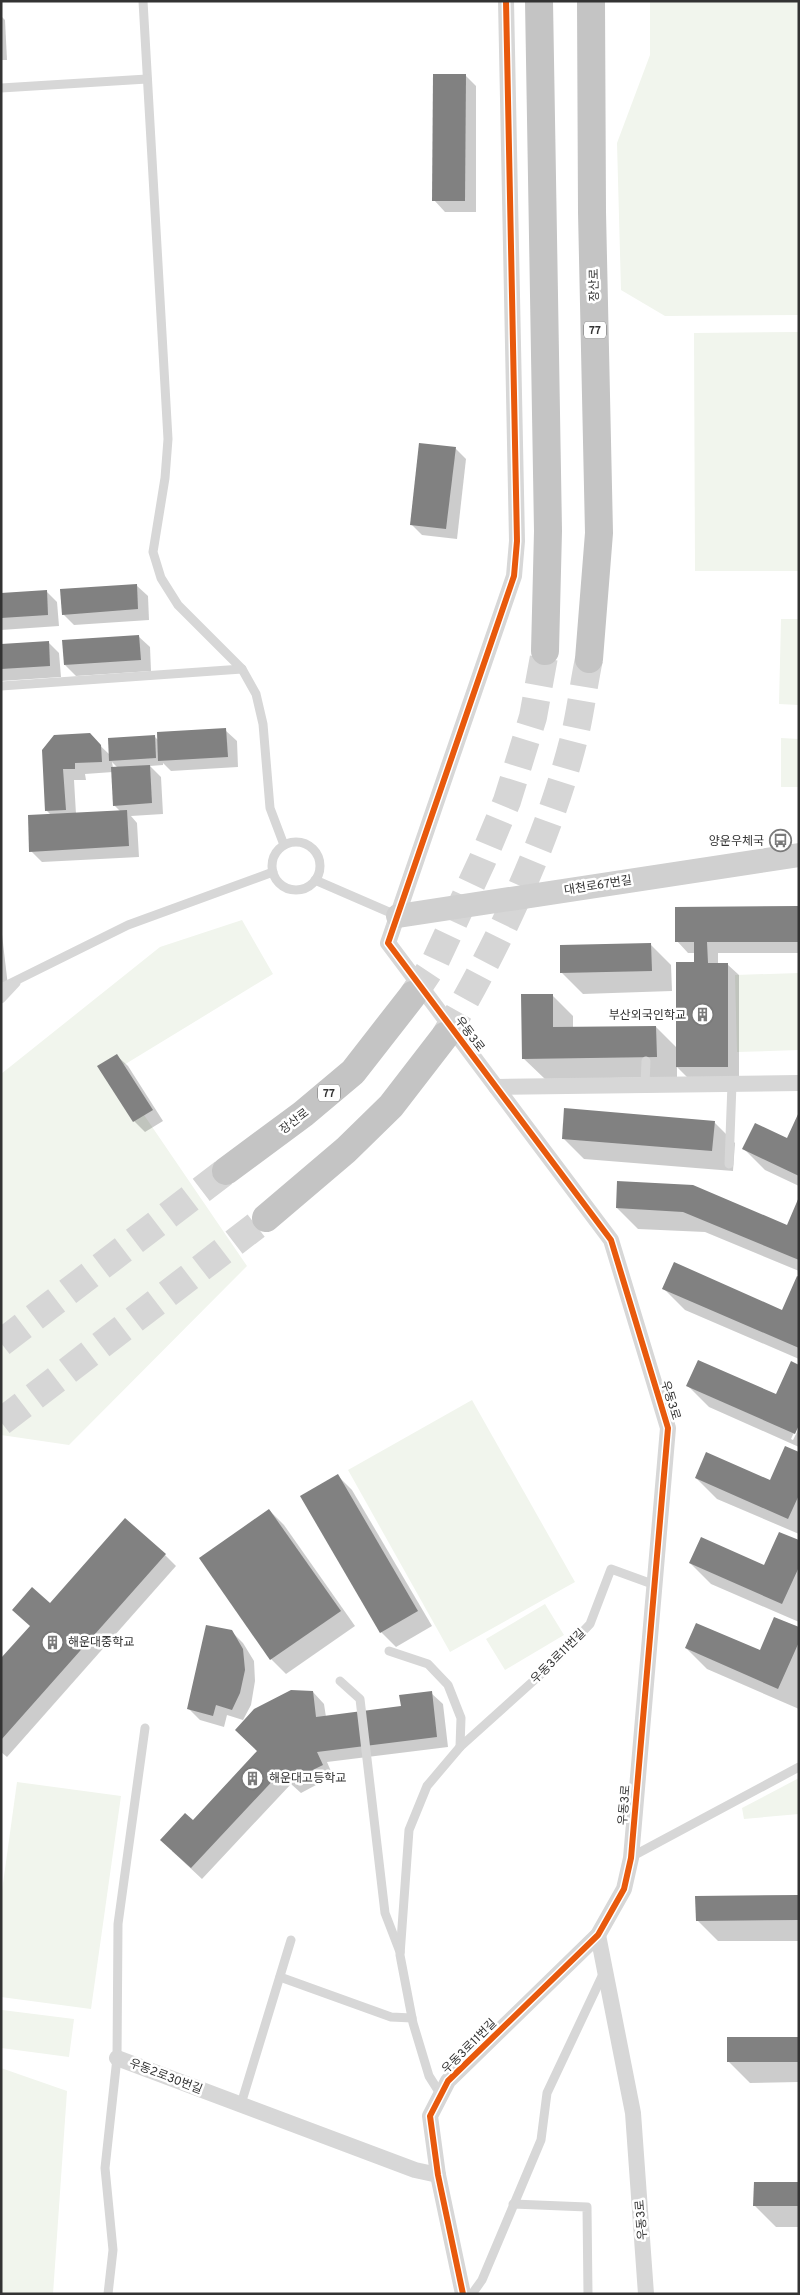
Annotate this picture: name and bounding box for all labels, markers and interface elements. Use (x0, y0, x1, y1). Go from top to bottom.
street label: 장산로 (587, 268, 603, 302)
road number: 77 (584, 322, 606, 338)
bus stop icon: 양운우체국 (768, 829, 792, 853)
place label: 양운우체국 (709, 834, 764, 850)
street label: 대천로67번길 (563, 873, 633, 899)
building icon: 부산외국인학교 (690, 1003, 714, 1027)
place label: 부산외국인학교 (609, 1008, 686, 1024)
street label: 우동3로 (451, 1014, 488, 1056)
road number: 77 (318, 1084, 340, 1102)
street label: 장산로 (277, 1105, 313, 1138)
street label: 우동3로 (656, 1379, 684, 1422)
street label: 우동3로11번길 (528, 1626, 590, 1688)
building icon: 해운대중학교 (40, 1630, 64, 1654)
place label: 해운대중학교 (68, 1635, 134, 1651)
building icon: 해운대고등학교 (241, 1766, 265, 1790)
place label: 해운대고등학교 (269, 1771, 346, 1787)
street label: 우동3로 (615, 1784, 635, 1826)
street label: 우동3로11번길 (439, 2016, 501, 2078)
street label: 우동2로30번길 (127, 2056, 205, 2098)
street label: 우동3로 (633, 2199, 651, 2241)

